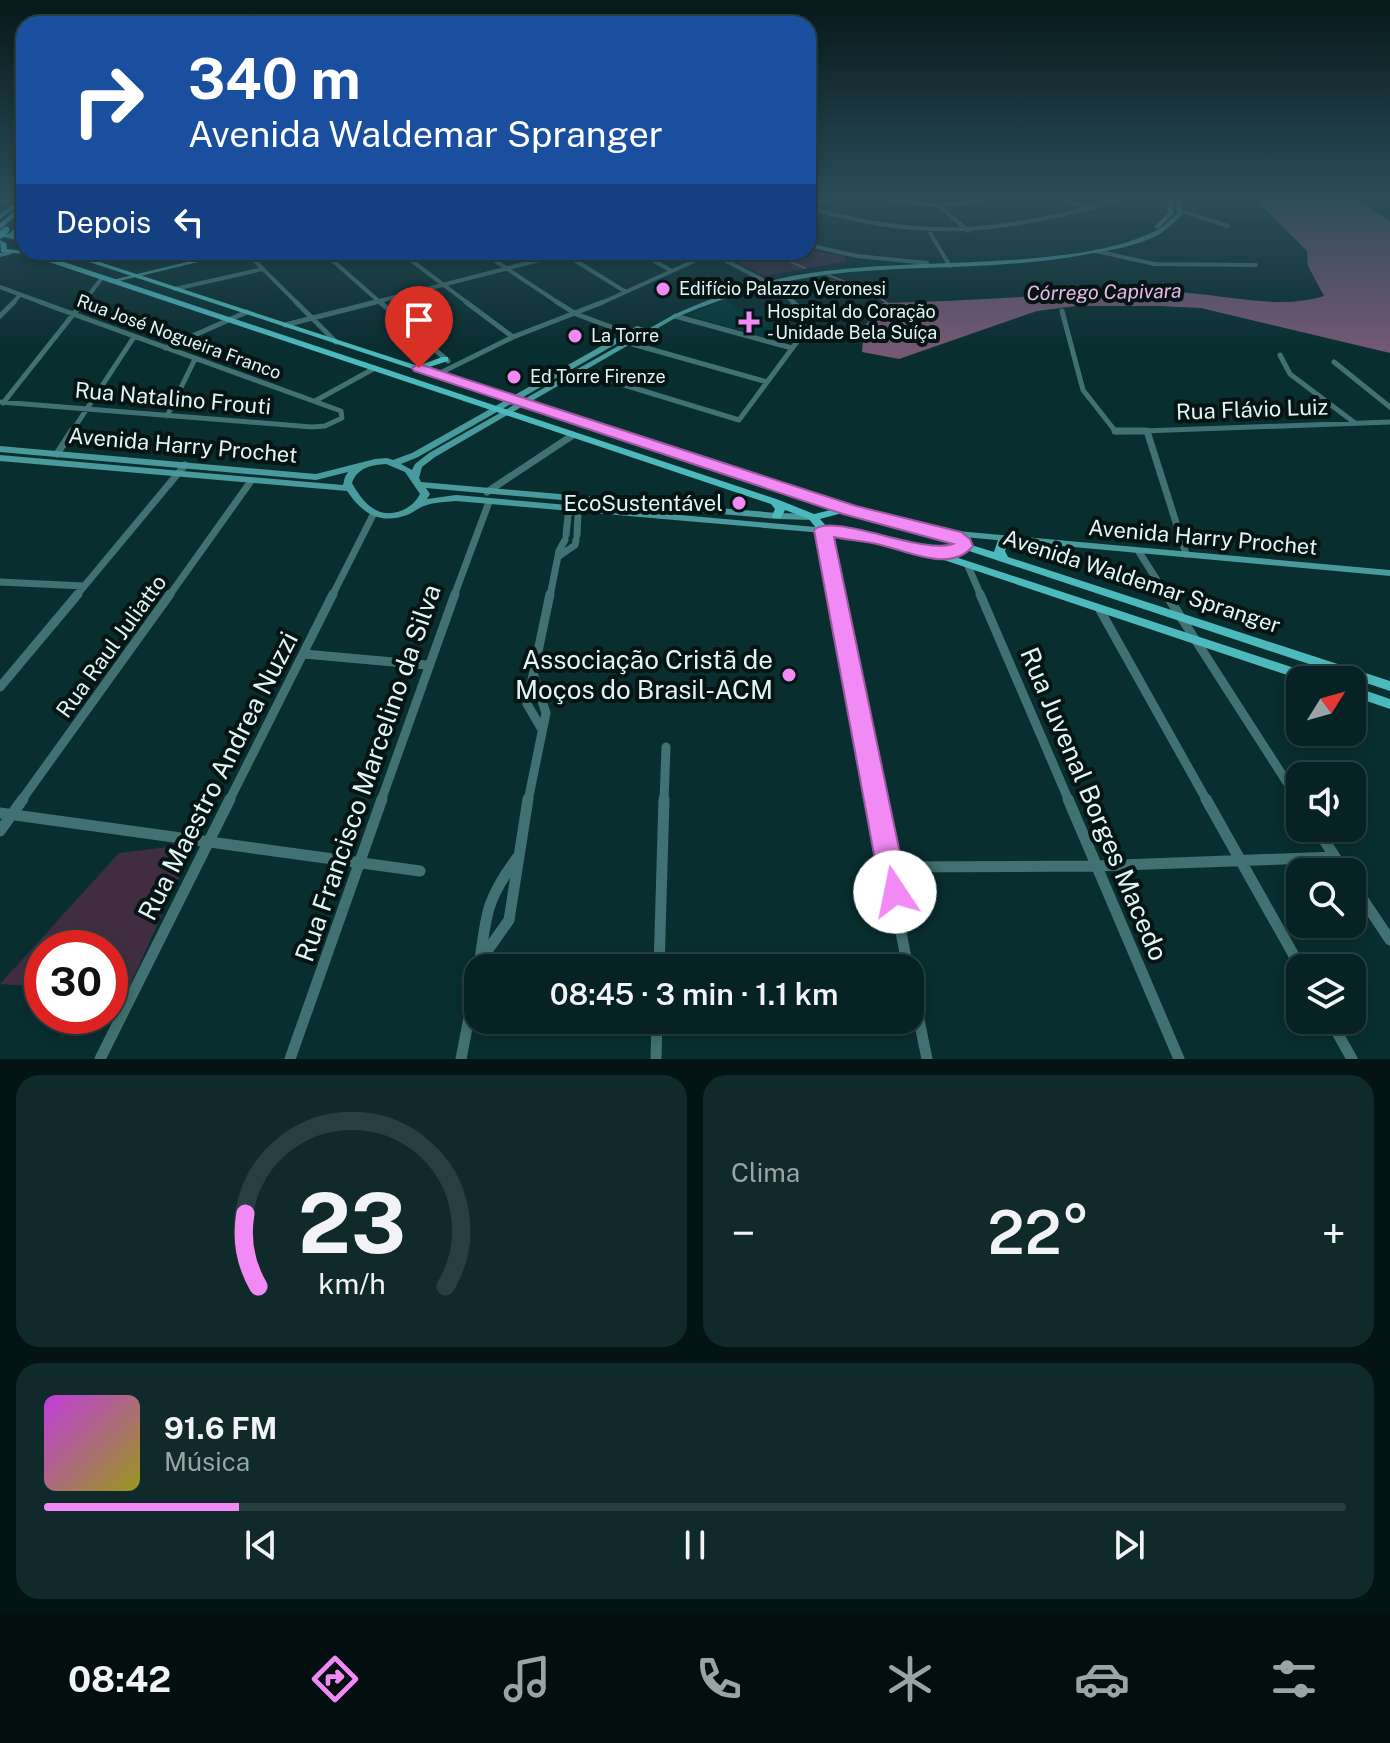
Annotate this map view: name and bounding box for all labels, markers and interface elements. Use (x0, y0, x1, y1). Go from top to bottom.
text: 340 m (188, 46, 361, 112)
icon: right (56, 48, 160, 152)
text: Avenida Waldemar Spranger (188, 113, 663, 155)
icon: left (167, 200, 211, 244)
text: Depois (56, 204, 151, 240)
place label: Edifício Palazzo Veronesi (679, 278, 886, 299)
water label: Córrego Capivara (1026, 279, 1182, 305)
marker: Edifício Palazzo Veronesi (654, 280, 672, 298)
pin (385, 286, 453, 368)
street label: Rua José Nogueira Franco (74, 290, 284, 383)
icon: arrive (397, 298, 441, 342)
place label: Hospital do Coração - Unidade Bela Suíça (767, 301, 937, 343)
marker: Hospital do Coração - Unidade Bela Suíça (738, 311, 760, 333)
place label: La Torre (591, 325, 659, 346)
marker: La Torre (566, 327, 584, 345)
place label: Ed Torre Firenze (530, 366, 666, 387)
marker: Ed Torre Firenze (505, 368, 523, 386)
street label: Rua Natalino Frouti (74, 376, 272, 420)
street label: Rua Flávio Luiz (1175, 393, 1329, 425)
street label: Avenida Harry Prochet (67, 422, 299, 468)
place label: EcoSustentável (564, 490, 723, 516)
marker: EcoSustentável (730, 494, 748, 512)
street label: Avenida Harry Prochet (1087, 514, 1319, 560)
street label: Avenida Waldemar Spranger (1000, 524, 1284, 638)
street label: Rua Raul Juliatto (50, 570, 172, 722)
street label: Rua Francisco Marcelino da Silva (288, 580, 447, 965)
street label: Rua Maestro Andrea Nuzzi (131, 626, 304, 925)
street label: Rua Juvenal Borges Macedo (1014, 642, 1175, 965)
place label: Associação Cristã de Moços do Brasil-ACM (515, 644, 773, 705)
marker: Associação Cristã de Moços do Brasil-ACM (780, 666, 798, 684)
north arrow (1286, 666, 1366, 746)
map controls (1286, 666, 1366, 1034)
button: sound (1286, 762, 1366, 842)
position arrow (853, 850, 937, 934)
button: search (1286, 858, 1366, 938)
speed limit sign: 30 (24, 930, 128, 1034)
button: layers (1286, 954, 1366, 1034)
text: 08:45 · 3 min · 1.1 km (550, 976, 838, 1012)
text: Clima (731, 1157, 800, 1188)
text: 23 (297, 1174, 406, 1272)
text: 22° (987, 1197, 1090, 1268)
text: − (731, 1207, 755, 1259)
text: + (1322, 1207, 1346, 1259)
text: km/h (318, 1267, 385, 1300)
text: 91.6 FM (164, 1410, 277, 1446)
text: Música (164, 1446, 250, 1477)
icon: previous (239, 1523, 283, 1567)
icon: pause (673, 1523, 717, 1567)
icon: next (1107, 1523, 1151, 1567)
icon: directions (307, 1651, 363, 1707)
icon: music (499, 1651, 555, 1707)
icon: phone (691, 1651, 747, 1707)
icon: climate (882, 1651, 938, 1707)
icon: car (1074, 1651, 1130, 1707)
icon: filters (1266, 1651, 1322, 1707)
text: 08:42 (68, 1658, 171, 1700)

